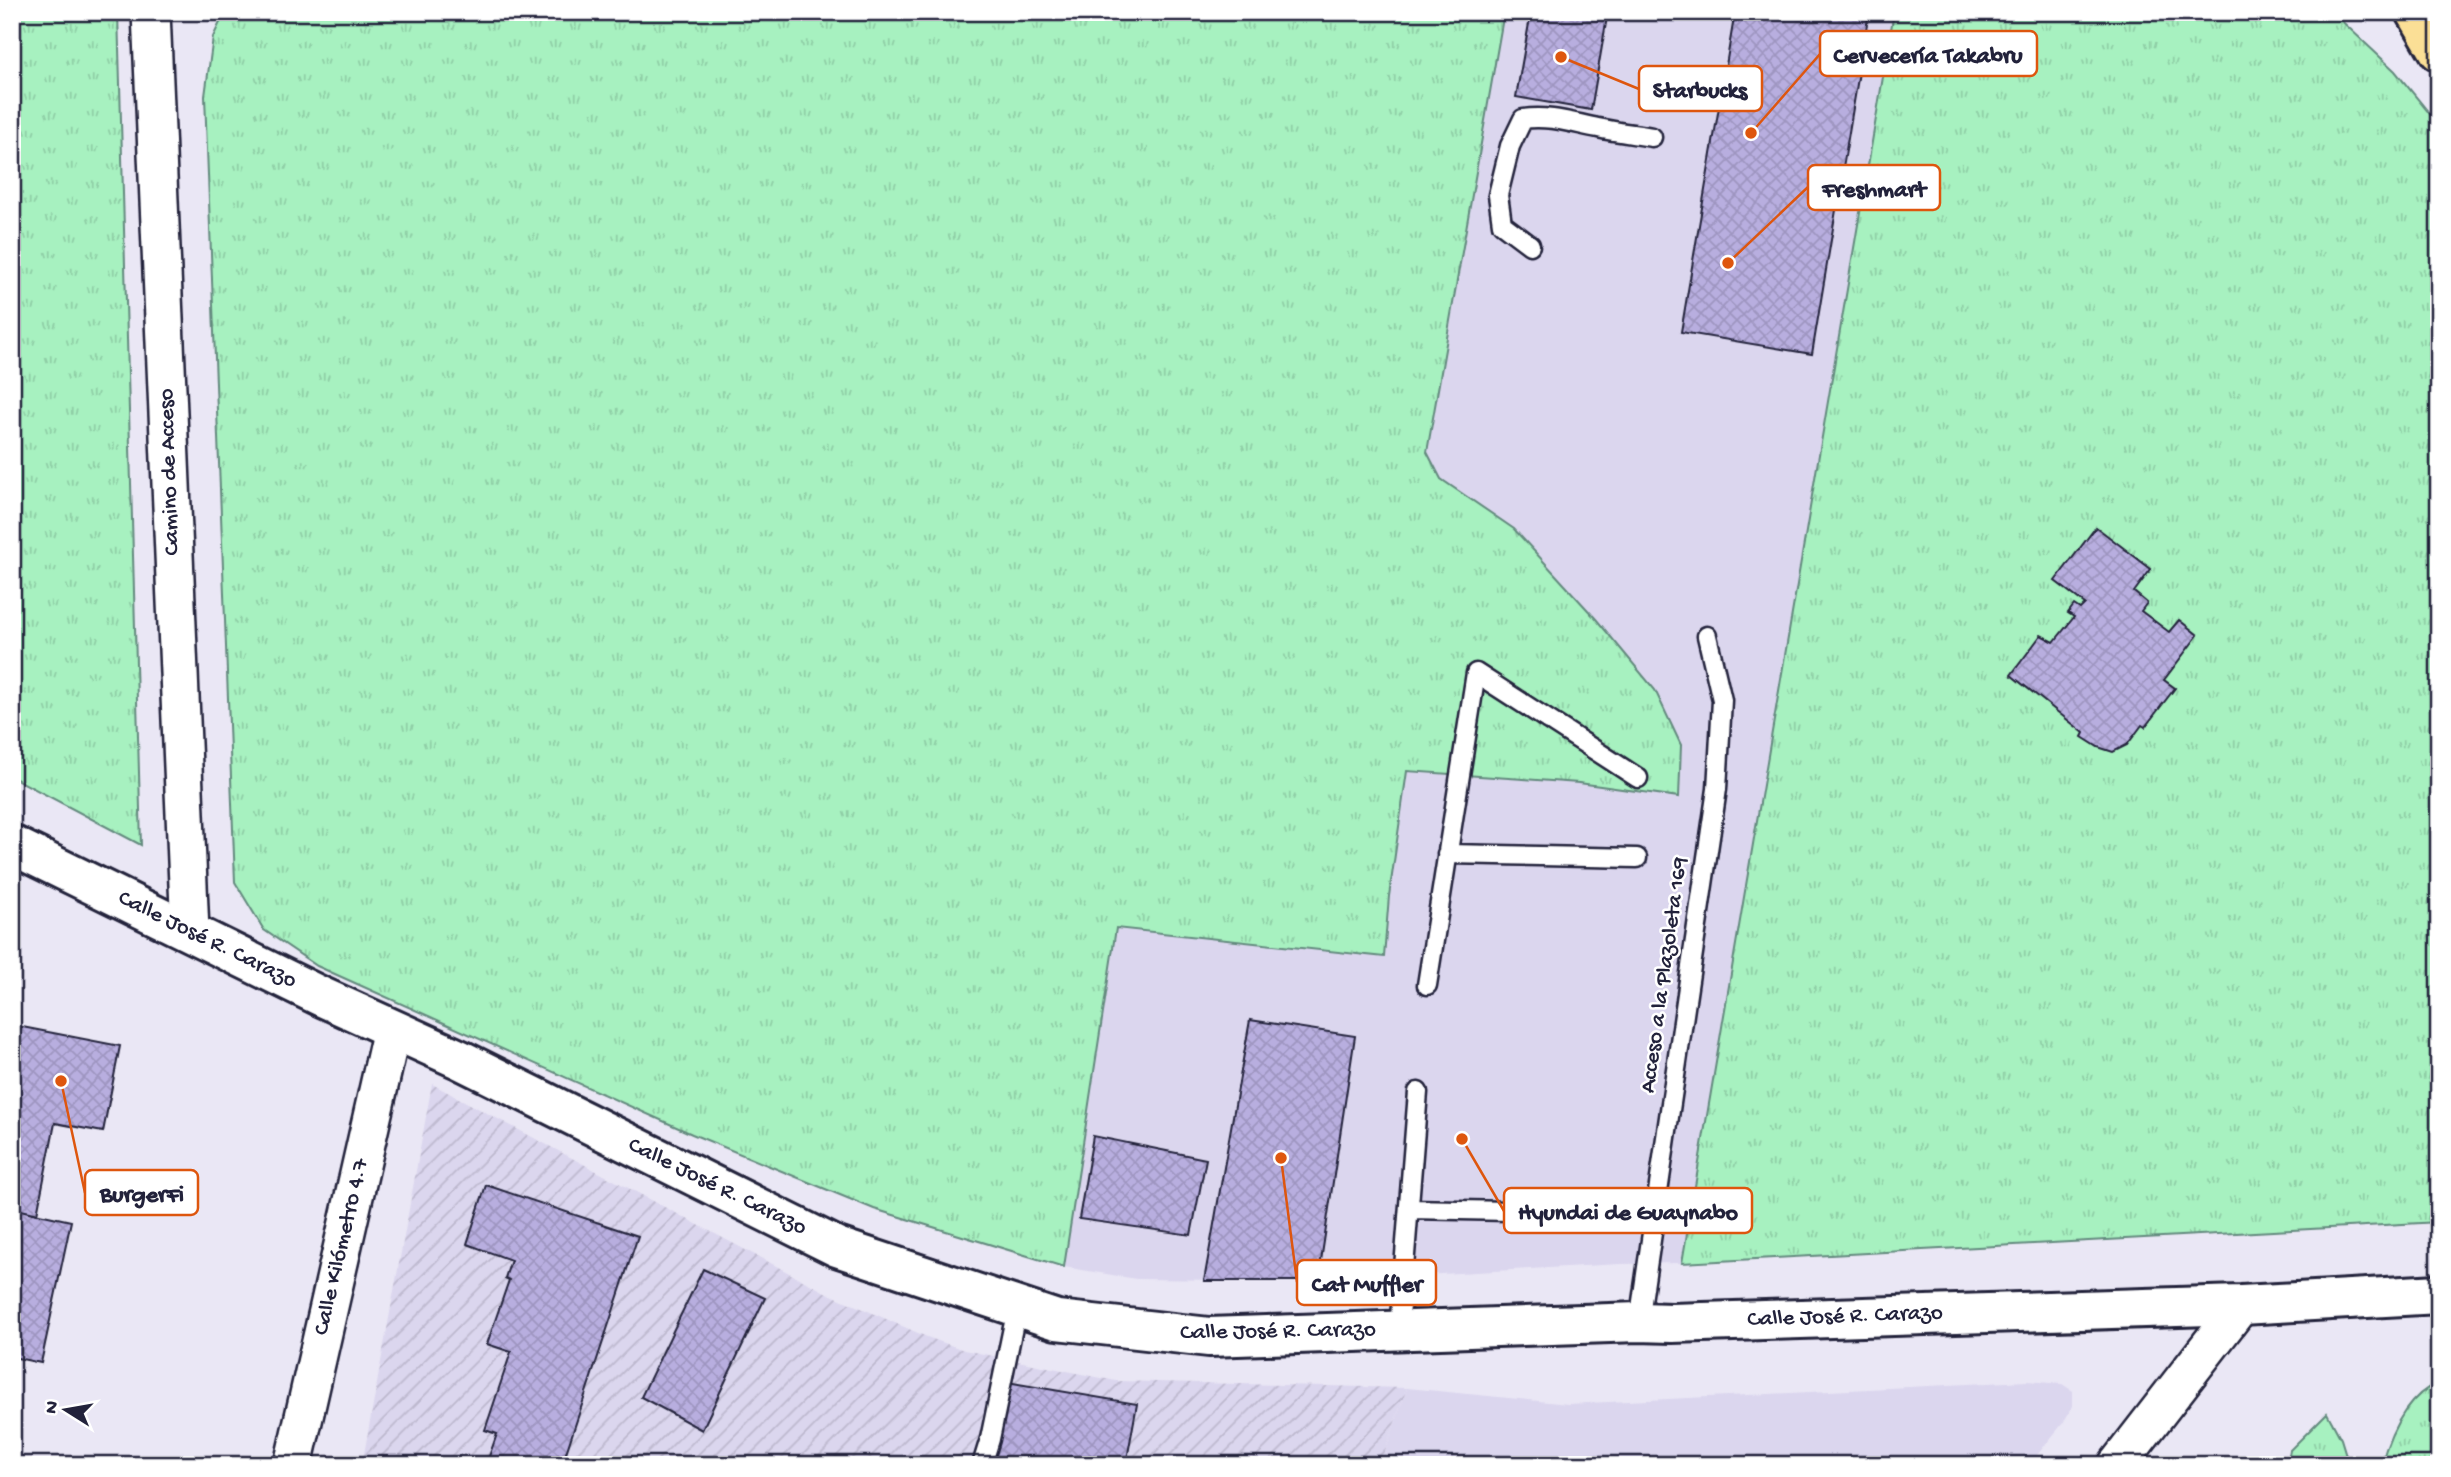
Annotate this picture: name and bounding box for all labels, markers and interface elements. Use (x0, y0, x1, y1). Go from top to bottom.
callout: Cervecería Takabru (1820, 31, 2037, 76)
text: Cervecería Takabru (1833, 43, 2023, 72)
callout: Starbucks (1639, 66, 1762, 111)
text: Starbucks (1653, 78, 1748, 107)
callout: Freshmart (1808, 165, 1940, 210)
text: Freshmart (1821, 177, 1928, 206)
street label: Camino de Acceso (154, 388, 186, 556)
street label: Acceso a la Plazoleta 169 (1635, 855, 1695, 1095)
street label: Calle José R. Carazo (113, 885, 301, 995)
street label: Calle José R. Carazo (623, 1132, 811, 1242)
street label: Calle Kilómetro 4.7 (309, 1155, 376, 1338)
callout: BurgerFi (85, 1170, 198, 1215)
text: BurgerFi (99, 1182, 184, 1211)
callout: Hyundai de Guaynabo (1504, 1188, 1752, 1233)
text: Hyundai de Guaynabo (1518, 1200, 1739, 1229)
callout: Cat Muffler (1297, 1260, 1436, 1305)
text: Cat Muffler (1312, 1272, 1425, 1301)
street label: Calle José R. Carazo (1747, 1300, 1943, 1334)
street label: Calle José R. Carazo (1180, 1317, 1376, 1347)
north arrow (32, 1376, 102, 1446)
text: N (40, 1399, 65, 1416)

